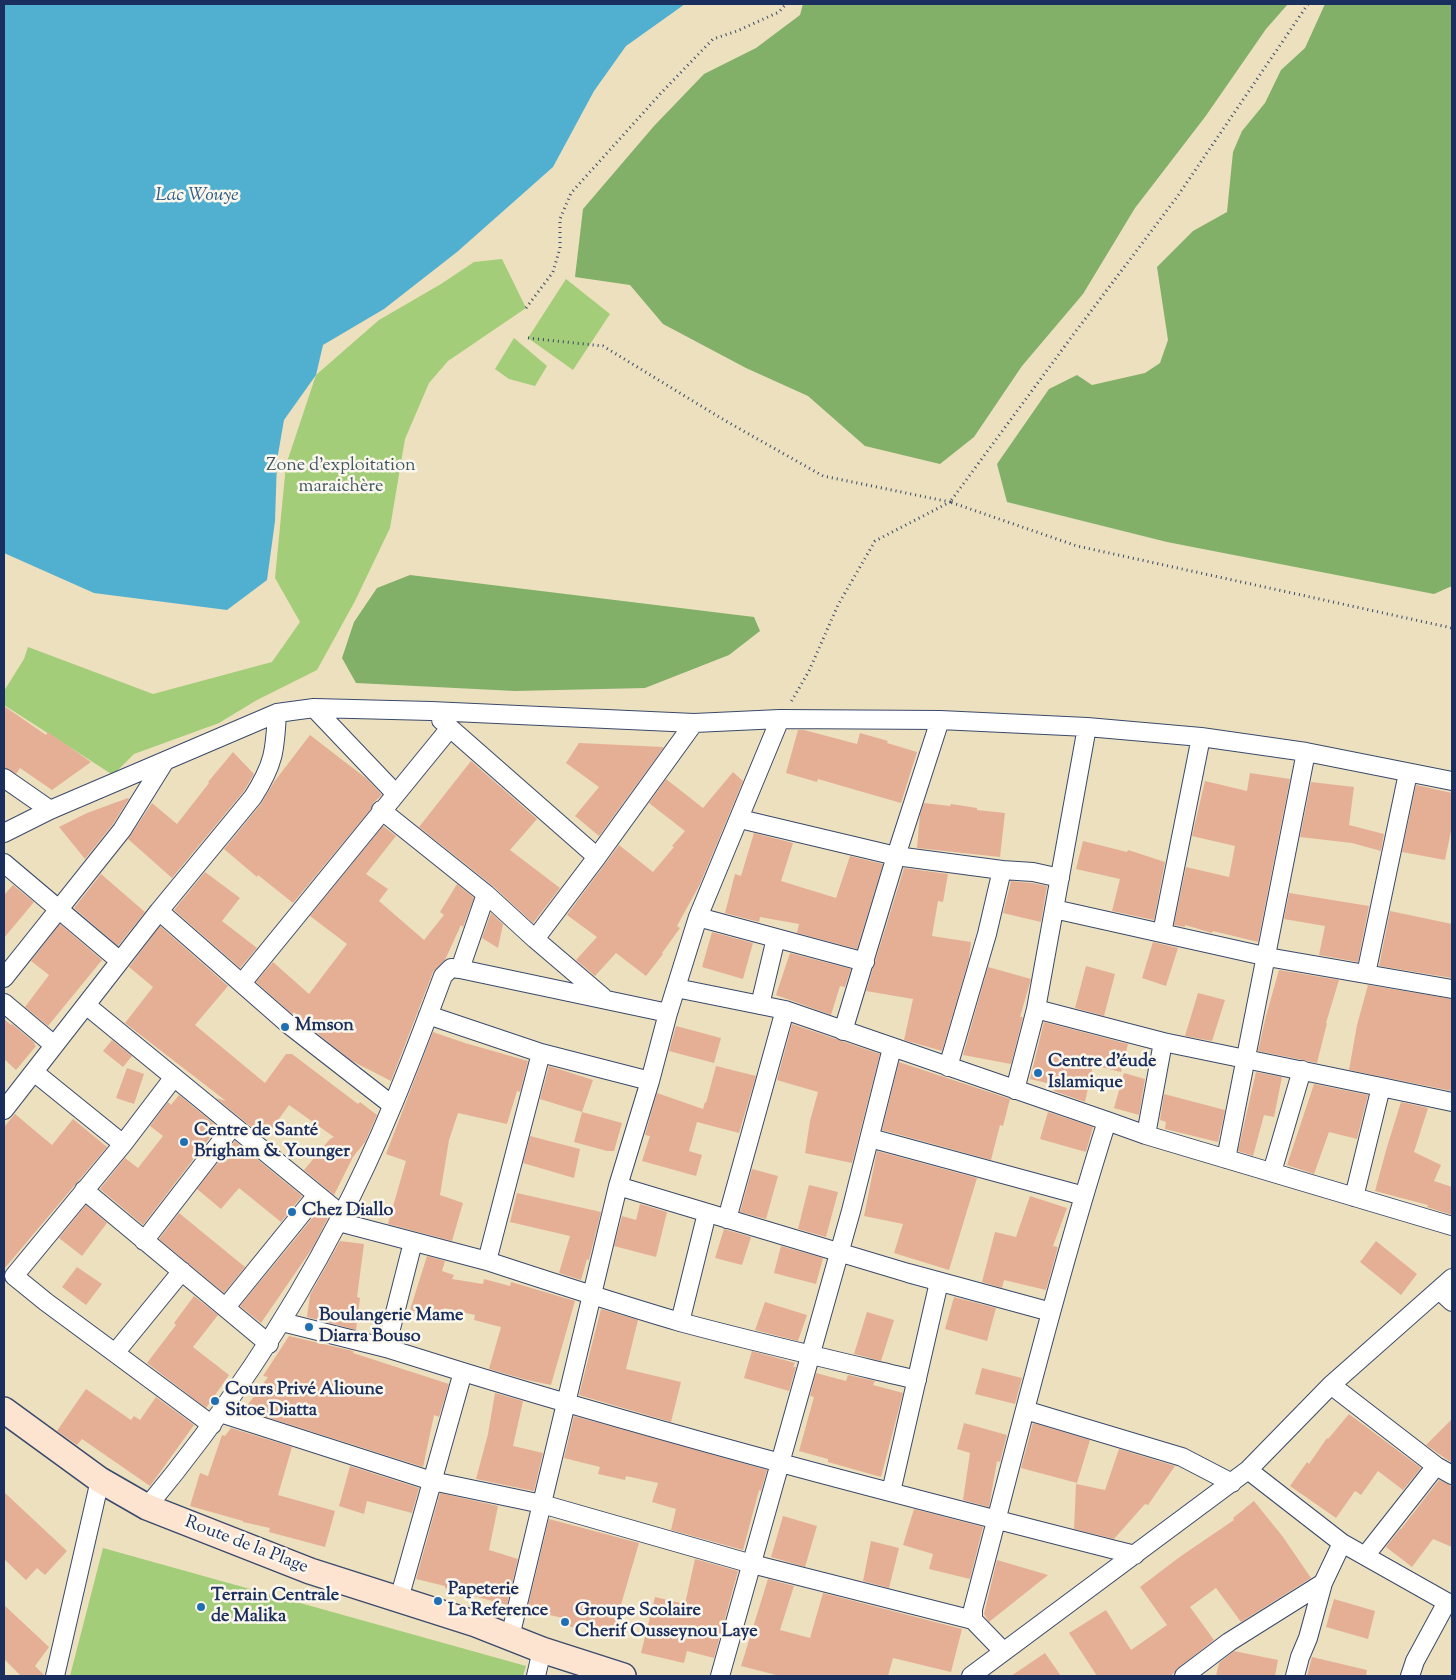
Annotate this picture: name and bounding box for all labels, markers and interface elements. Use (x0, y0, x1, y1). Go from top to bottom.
water label: Lac Wouye (155, 186, 239, 208)
park label: Zone d'exploitation maraichère (266, 456, 416, 498)
place label: Mmson (295, 1016, 354, 1038)
marker: Mmson (279, 1021, 291, 1033)
place label: Centre d'éude Islamique (1048, 1052, 1156, 1094)
marker: Centre d'éude Islamique (1032, 1067, 1044, 1079)
place label: Centre de Santé Brigham & Younger (194, 1121, 350, 1164)
marker: Centre de Santé Brigham & Younger (178, 1136, 190, 1148)
place label: Chez Diallo (302, 1201, 393, 1223)
marker: Chez Diallo (286, 1206, 298, 1218)
place label: Boulangerie Mame Diarra Bouso (319, 1306, 463, 1348)
marker: Boulangerie Mame Diarra Bouso (303, 1321, 315, 1333)
place label: Cours Privé Alioune Sitoe Diatta (225, 1380, 383, 1422)
marker: Cours Privé Alioune Sitoe Diatta (209, 1395, 221, 1407)
street label: Route de la Plage (181, 1513, 311, 1579)
place label: Papeterie La Reference (448, 1580, 548, 1622)
place label: Terrain Centrale de Malika (211, 1586, 339, 1628)
marker: Papeterie La Reference (432, 1595, 444, 1607)
marker: Terrain Centrale de Malika (195, 1601, 207, 1613)
place label: Groupe Scolaire Cherif Ousseynou Laye (575, 1601, 758, 1644)
marker: Groupe Scolaire Cherif Ousseynou Laye (559, 1616, 571, 1628)

